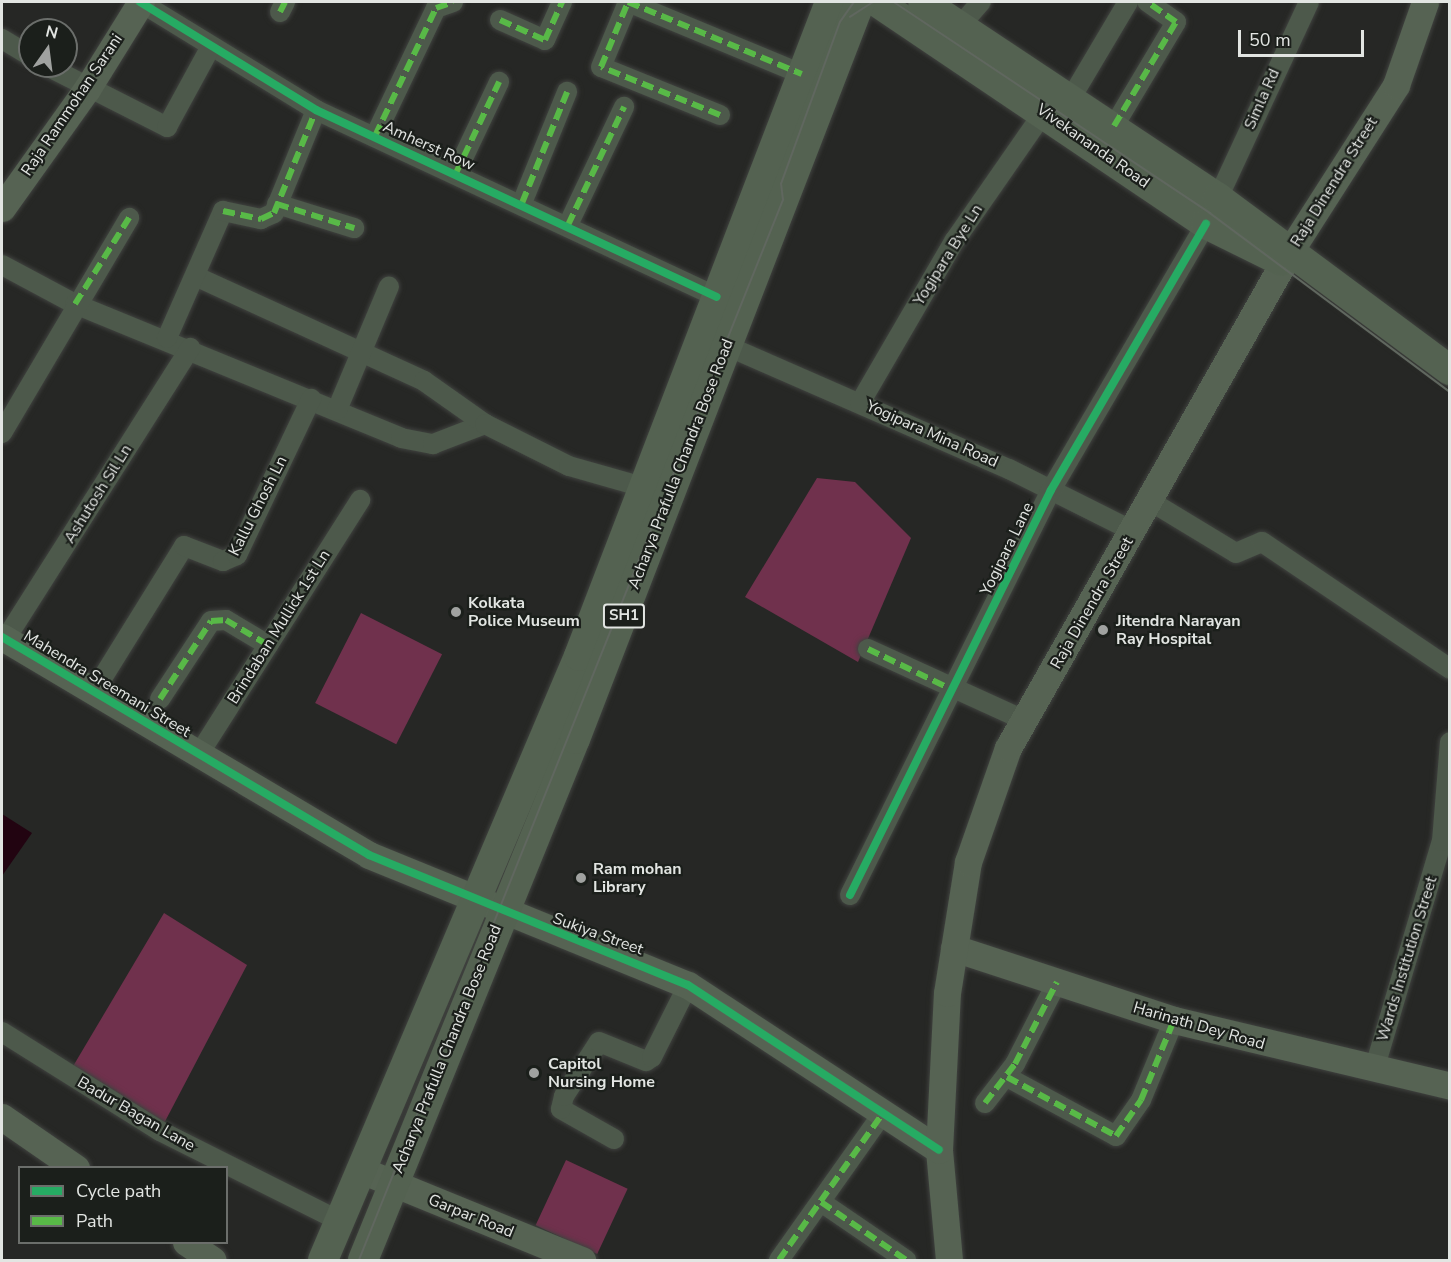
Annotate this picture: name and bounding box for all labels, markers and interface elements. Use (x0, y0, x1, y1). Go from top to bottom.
north arrow (18, 18, 78, 78)
scale bar (1241, 18, 1367, 56)
text: N (43, 20, 60, 45)
text: 50 m (1249, 28, 1291, 52)
street label: Raja Rammohan Sarani (17, 30, 127, 180)
street label: Simla Rd (1240, 66, 1284, 132)
street label: Vivekananda Road (1033, 100, 1153, 192)
street label: Raja Dinendra Street (1286, 114, 1382, 250)
street label: Amherst Row (380, 117, 478, 175)
street label: Yogipara Bye Ln (909, 201, 987, 309)
street label: Acharya Prafulla Chandra Bose Road (624, 336, 738, 592)
street label: Yogipara Mina Road (863, 396, 1001, 472)
street label: Ashutosh Sil Ln (60, 441, 136, 547)
street label: Kallu Ghosh Ln (225, 453, 291, 559)
street label: Yogipara Lane (976, 499, 1038, 599)
street label: Raja Dinendra Street (1046, 534, 1138, 672)
street label: Brindaban Mullick 1st Ln (224, 546, 334, 708)
place label: Kolkata Police Museum (468, 593, 580, 631)
road number: SH1 (602, 604, 646, 628)
marker: Kolkata Police Museum (449, 605, 463, 619)
place label: Jitendra Narayan Ray Hospital (1116, 611, 1241, 649)
marker: Jitendra Narayan Ray Hospital (1094, 621, 1112, 639)
street label: Mahendra Sreemani Street (20, 626, 194, 742)
place label: Ram mohan Library (593, 859, 682, 897)
marker: Ram mohan Library (574, 871, 588, 885)
street label: Wards Institution Street (1373, 874, 1441, 1044)
street label: Sukiya Street (550, 909, 646, 959)
street label: Acharya Prafulla Chandra Bose Road (388, 922, 506, 1176)
street label: Harinath Dey Road (1131, 998, 1267, 1054)
place label: Capitol Nursing Home (548, 1054, 655, 1092)
marker: Capitol Nursing Home (525, 1064, 543, 1082)
street label: Badur Bagan Lane (74, 1073, 198, 1155)
legend (18, 1166, 228, 1244)
text: Cycle path (76, 1179, 161, 1203)
street label: Garpar Road (425, 1190, 517, 1242)
text: Path (76, 1209, 113, 1233)

